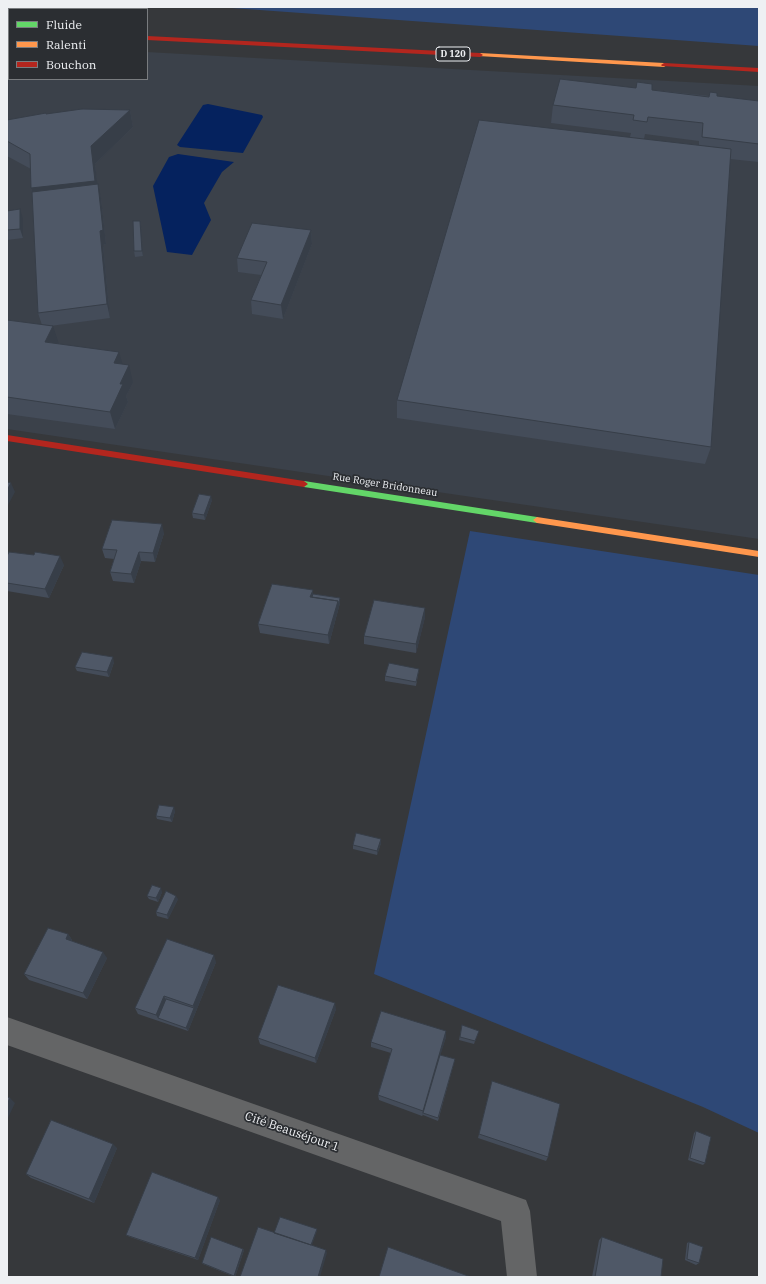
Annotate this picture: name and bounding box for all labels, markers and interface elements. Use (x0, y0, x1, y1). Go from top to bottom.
legend (8, 8, 148, 80)
text: Fluide (46, 17, 82, 32)
text: Ralenti (46, 37, 86, 52)
road number: D 120 (436, 47, 470, 61)
text: Bouchon (46, 57, 96, 72)
street label: Rue Roger Bridonneau (332, 471, 438, 499)
street label: Cité Beauséjour 1 (243, 1109, 341, 1155)

